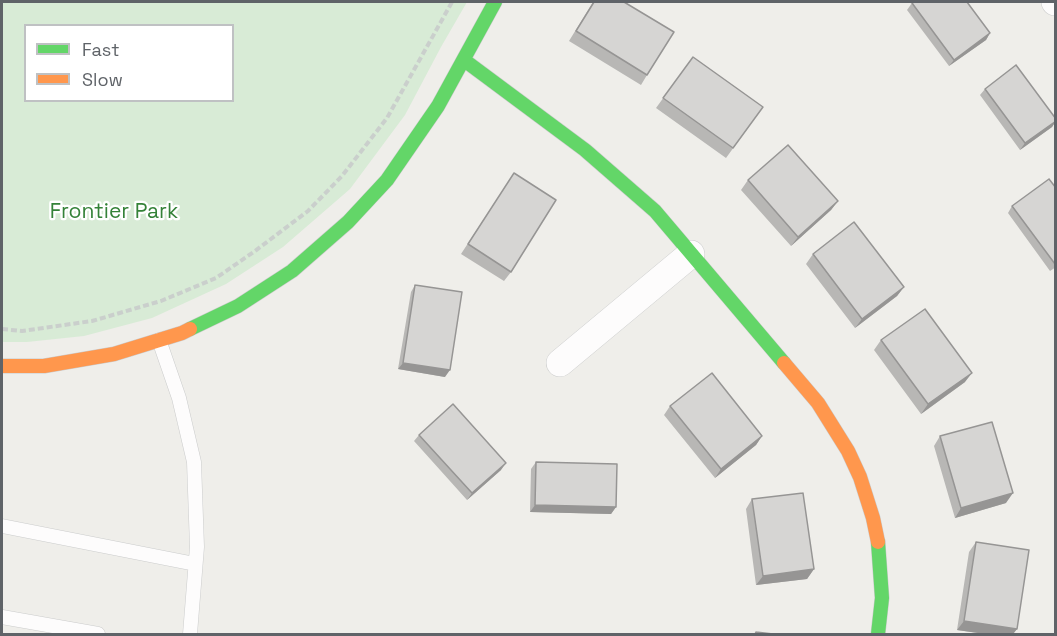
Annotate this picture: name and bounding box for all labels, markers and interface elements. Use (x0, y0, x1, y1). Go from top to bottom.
legend (24, 24, 234, 102)
text: Fast (82, 38, 119, 61)
text: Slow (82, 68, 123, 91)
park label: Frontier Park (50, 199, 178, 225)

